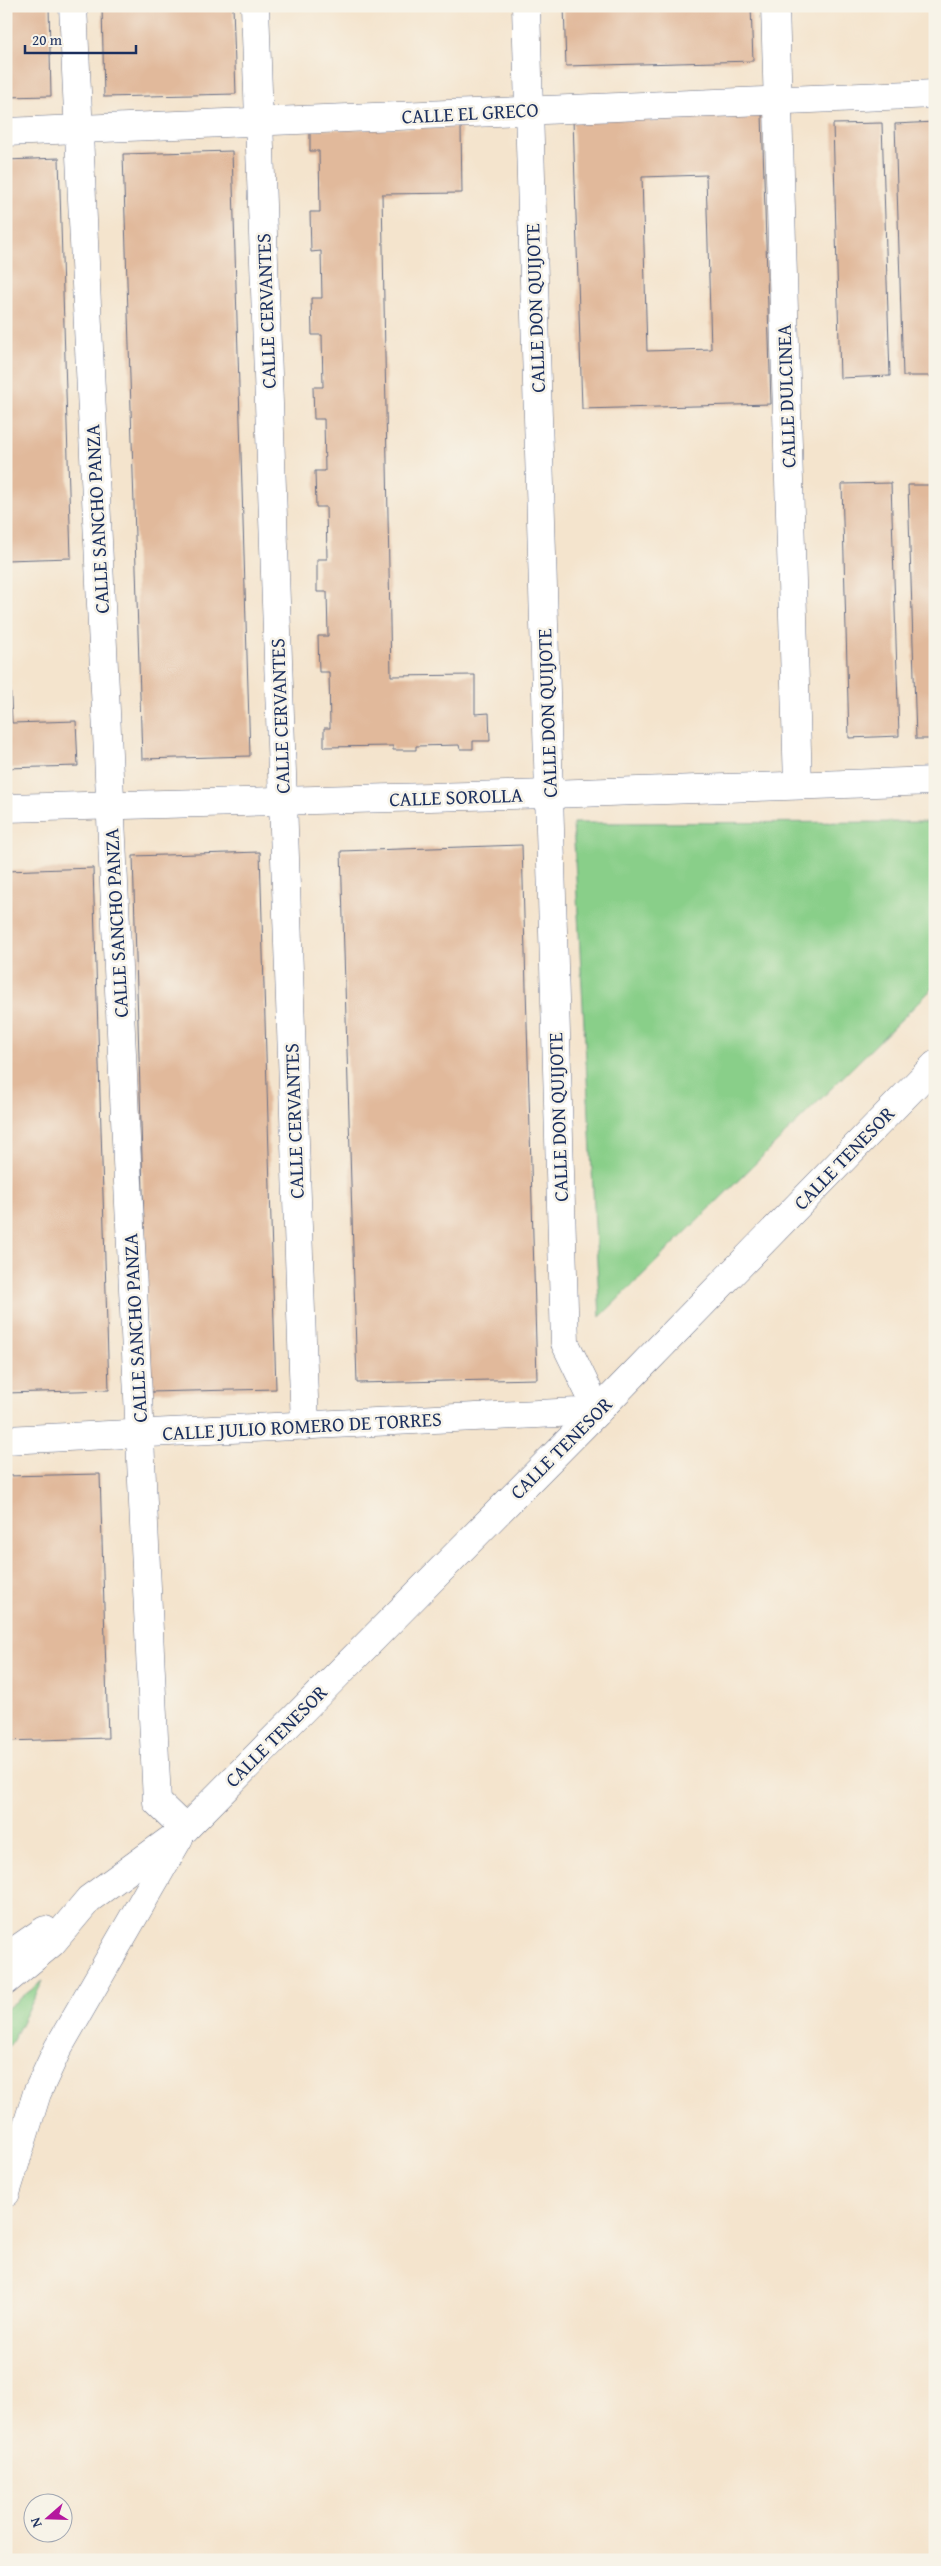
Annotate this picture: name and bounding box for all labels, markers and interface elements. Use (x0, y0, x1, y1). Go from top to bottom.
scale bar (25, 22, 136, 54)
text: 20 m (32, 29, 63, 50)
street label: CALLE EL GRECO (401, 94, 539, 131)
street label: CALLE DON QUIJOTE (517, 223, 552, 393)
street label: CALLE CERVANTES (248, 233, 283, 389)
street label: CALLE DULCINEA (768, 324, 803, 468)
street label: CALLE SANCHO PANZA (77, 424, 116, 614)
street label: CALLE DON QUIJOTE (529, 628, 564, 798)
street label: CALLE CERVANTES (262, 638, 297, 794)
street label: CALLE SOROLLA (389, 780, 523, 813)
street label: CALLE SANCHO PANZA (96, 828, 135, 1018)
street label: CALLE DON QUIJOTE (540, 1032, 575, 1202)
street label: CALLE CERVANTES (276, 1043, 311, 1199)
street label: CALLE TENESOR (787, 1099, 901, 1216)
street label: CALLE SANCHO PANZA (115, 1233, 154, 1423)
street label: CALLE TENESOR (503, 1390, 619, 1505)
street label: CALLE JULIO ROMERO DE TORRES (162, 1404, 442, 1447)
street label: CALLE TENESOR (218, 1678, 334, 1793)
north arrow (22, 2494, 72, 2544)
text: N (25, 2514, 47, 2530)

